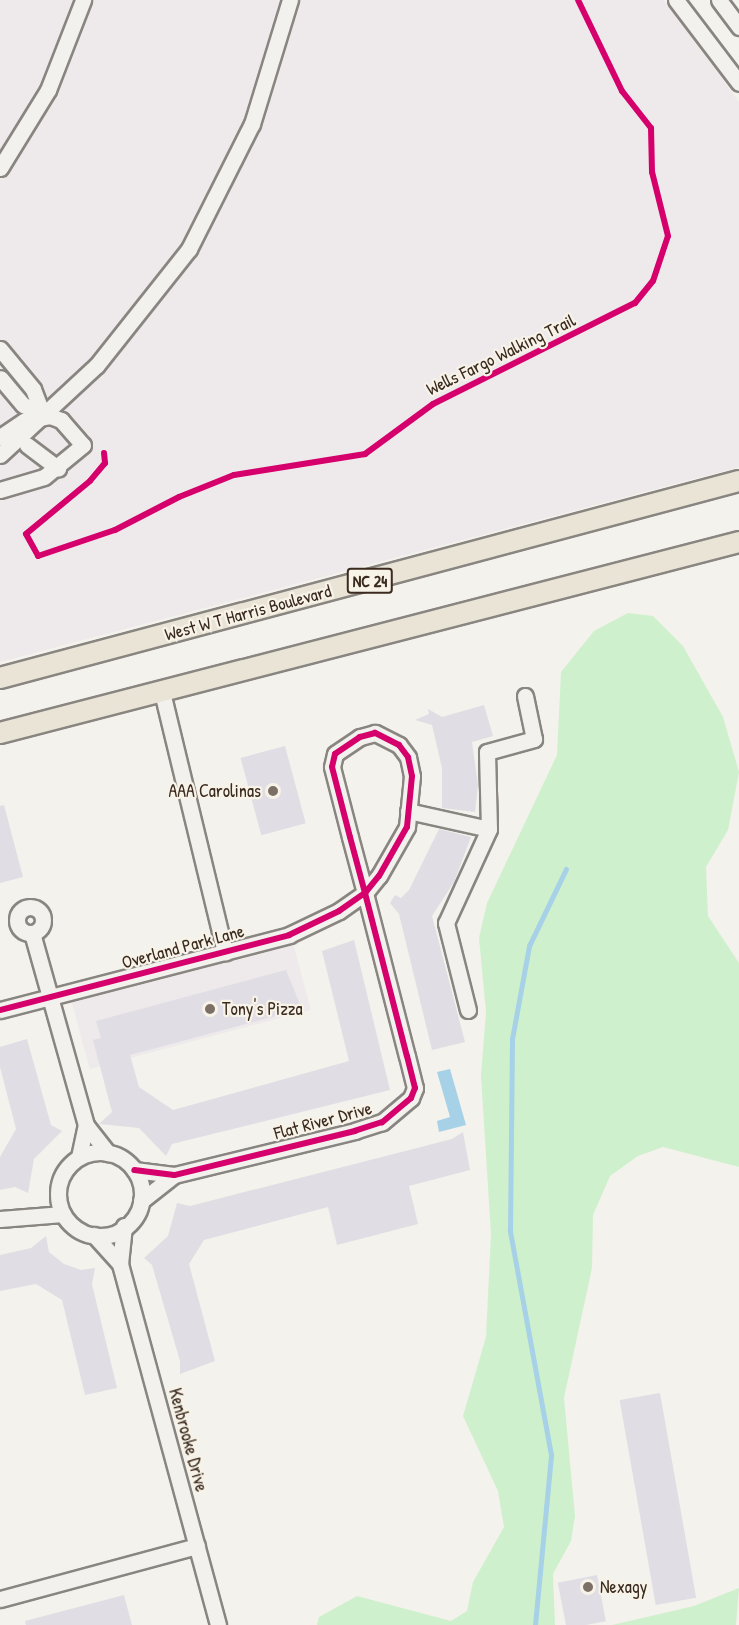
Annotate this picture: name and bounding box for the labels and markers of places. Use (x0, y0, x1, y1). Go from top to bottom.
place label: AAA Carolinas (168, 780, 261, 802)
marker: AAA Carolinas (266, 784, 280, 798)
place label: Tony's Pizza (222, 998, 303, 1020)
marker: Tony's Pizza (203, 1002, 217, 1016)
place label: Nexagy (600, 1576, 647, 1598)
marker: Nexagy (581, 1580, 595, 1594)

